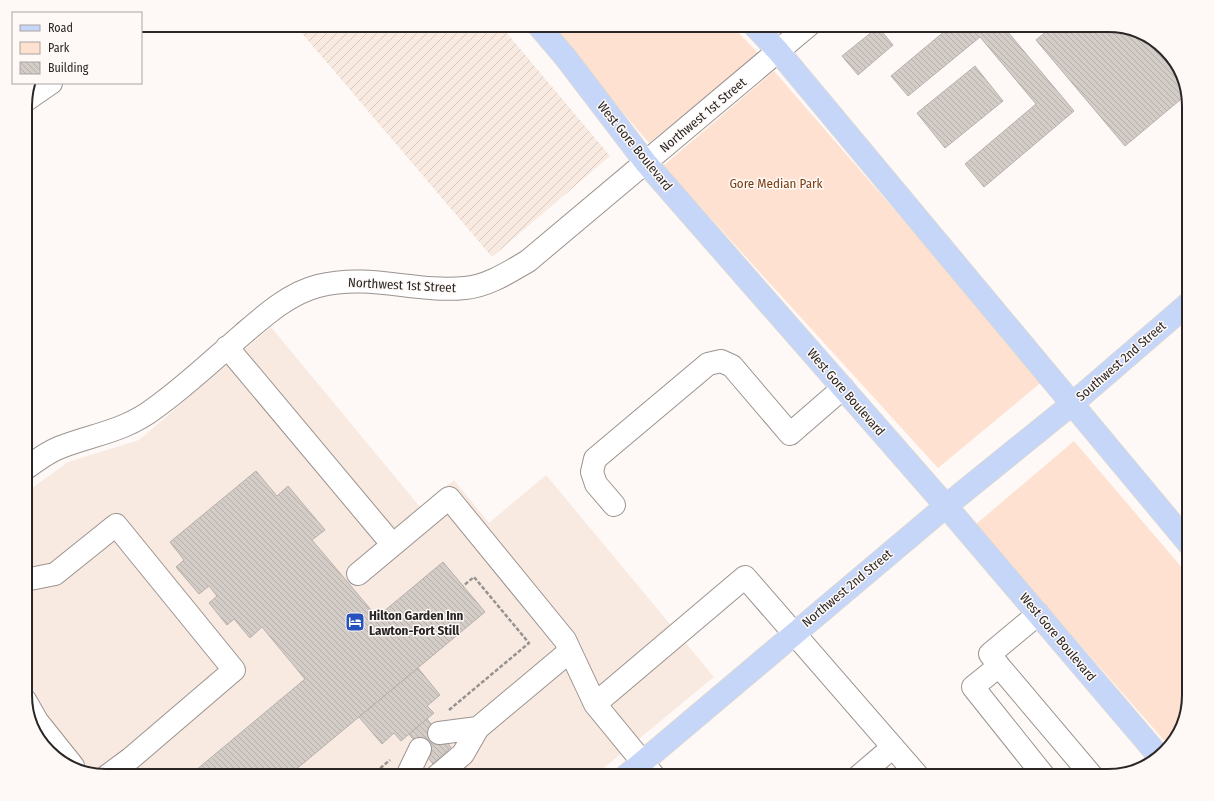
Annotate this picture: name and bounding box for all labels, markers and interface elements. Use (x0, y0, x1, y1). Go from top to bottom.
legend (12, 12, 142, 84)
text: Road (48, 21, 73, 35)
text: Park (48, 41, 70, 55)
text: Building (48, 61, 89, 75)
street label: Northwest 1st Street (657, 74, 750, 155)
street label: West Gore Boulevard (594, 98, 676, 194)
park label: Gore Median Park (729, 176, 824, 191)
street label: Northwest 1st Street (348, 275, 457, 295)
street label: Southwest 2nd Street (1073, 318, 1169, 404)
street label: West Gore Boulevard (804, 345, 888, 439)
street label: Northwest 2nd Street (799, 546, 896, 630)
street label: West Gore Boulevard (1017, 590, 1099, 684)
place label: Hilton Garden Inn Lawton-Fort Still (369, 608, 464, 638)
hotel icon: Hilton Garden Inn Lawton-Fort Still (344, 611, 366, 633)

